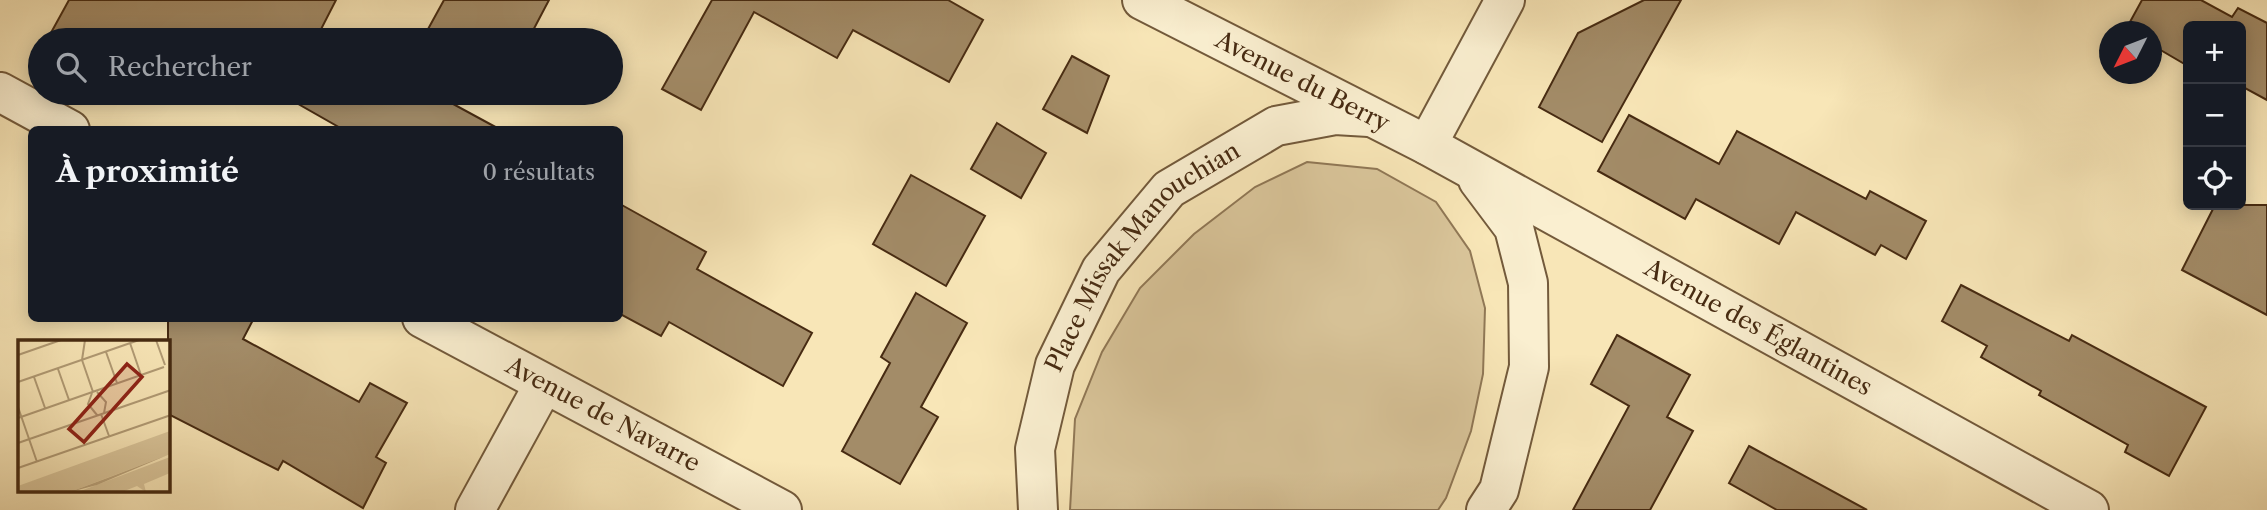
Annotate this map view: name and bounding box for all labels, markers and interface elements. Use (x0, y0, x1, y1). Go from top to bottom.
north arrow (2099, 21, 2162, 84)
map controls (2183, 21, 2246, 210)
button: + (2183, 21, 2246, 84)
street label: Avenue du Berry (1210, 24, 1395, 138)
search box (28, 28, 623, 105)
icon: search (52, 48, 90, 86)
text: Rechercher (108, 51, 252, 83)
button: − (2183, 84, 2246, 147)
street label: Place Missak Manouchian (1039, 136, 1245, 376)
button: locate (2183, 147, 2246, 210)
text: À proximité (56, 153, 239, 190)
text: 0 résultats (483, 158, 595, 186)
street label: Avenue des Églantines (1639, 252, 1877, 402)
inset map (18, 340, 170, 492)
street label: Avenue de Navarre (500, 350, 705, 478)

